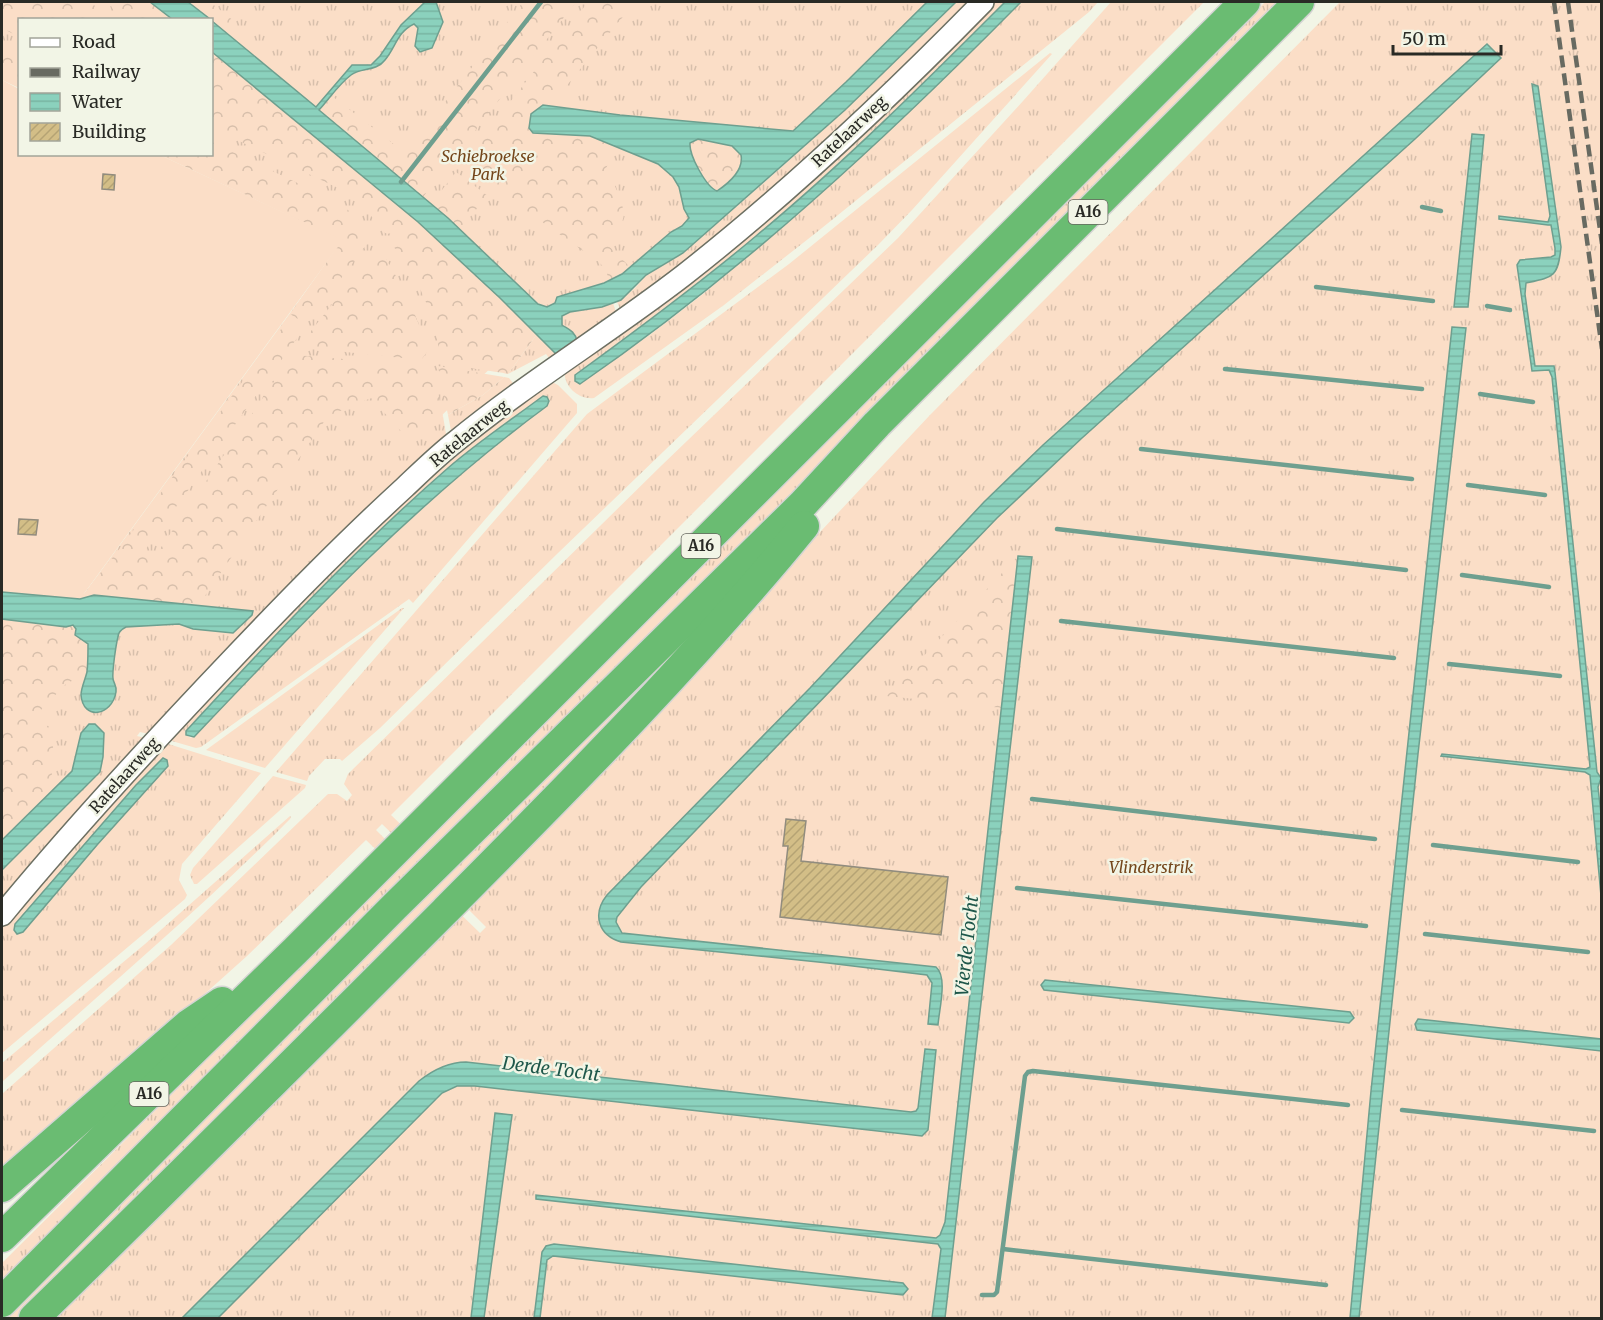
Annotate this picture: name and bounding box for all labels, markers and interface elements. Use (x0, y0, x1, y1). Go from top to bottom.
legend (18, 18, 213, 156)
scale bar (1393, 18, 1501, 56)
text: 50 m (1402, 27, 1446, 50)
text: Road (72, 30, 116, 53)
text: Railway (72, 60, 141, 83)
text: Water (71, 90, 123, 113)
street label: Ratelaarweg (807, 91, 891, 171)
text: Building (72, 120, 146, 143)
park label: Schiebroekse Park (441, 146, 535, 184)
road number: A16 (1068, 200, 1108, 224)
street label: Ratelaarweg (426, 395, 513, 471)
road number: A16 (682, 534, 720, 558)
street label: Ratelaarweg (85, 733, 164, 817)
park label: Vlinderstrik (1109, 857, 1193, 877)
water label: Vierde Tocht (950, 894, 983, 998)
water label: Derde Tocht (500, 1051, 602, 1086)
road number: A16 (130, 1082, 168, 1106)

